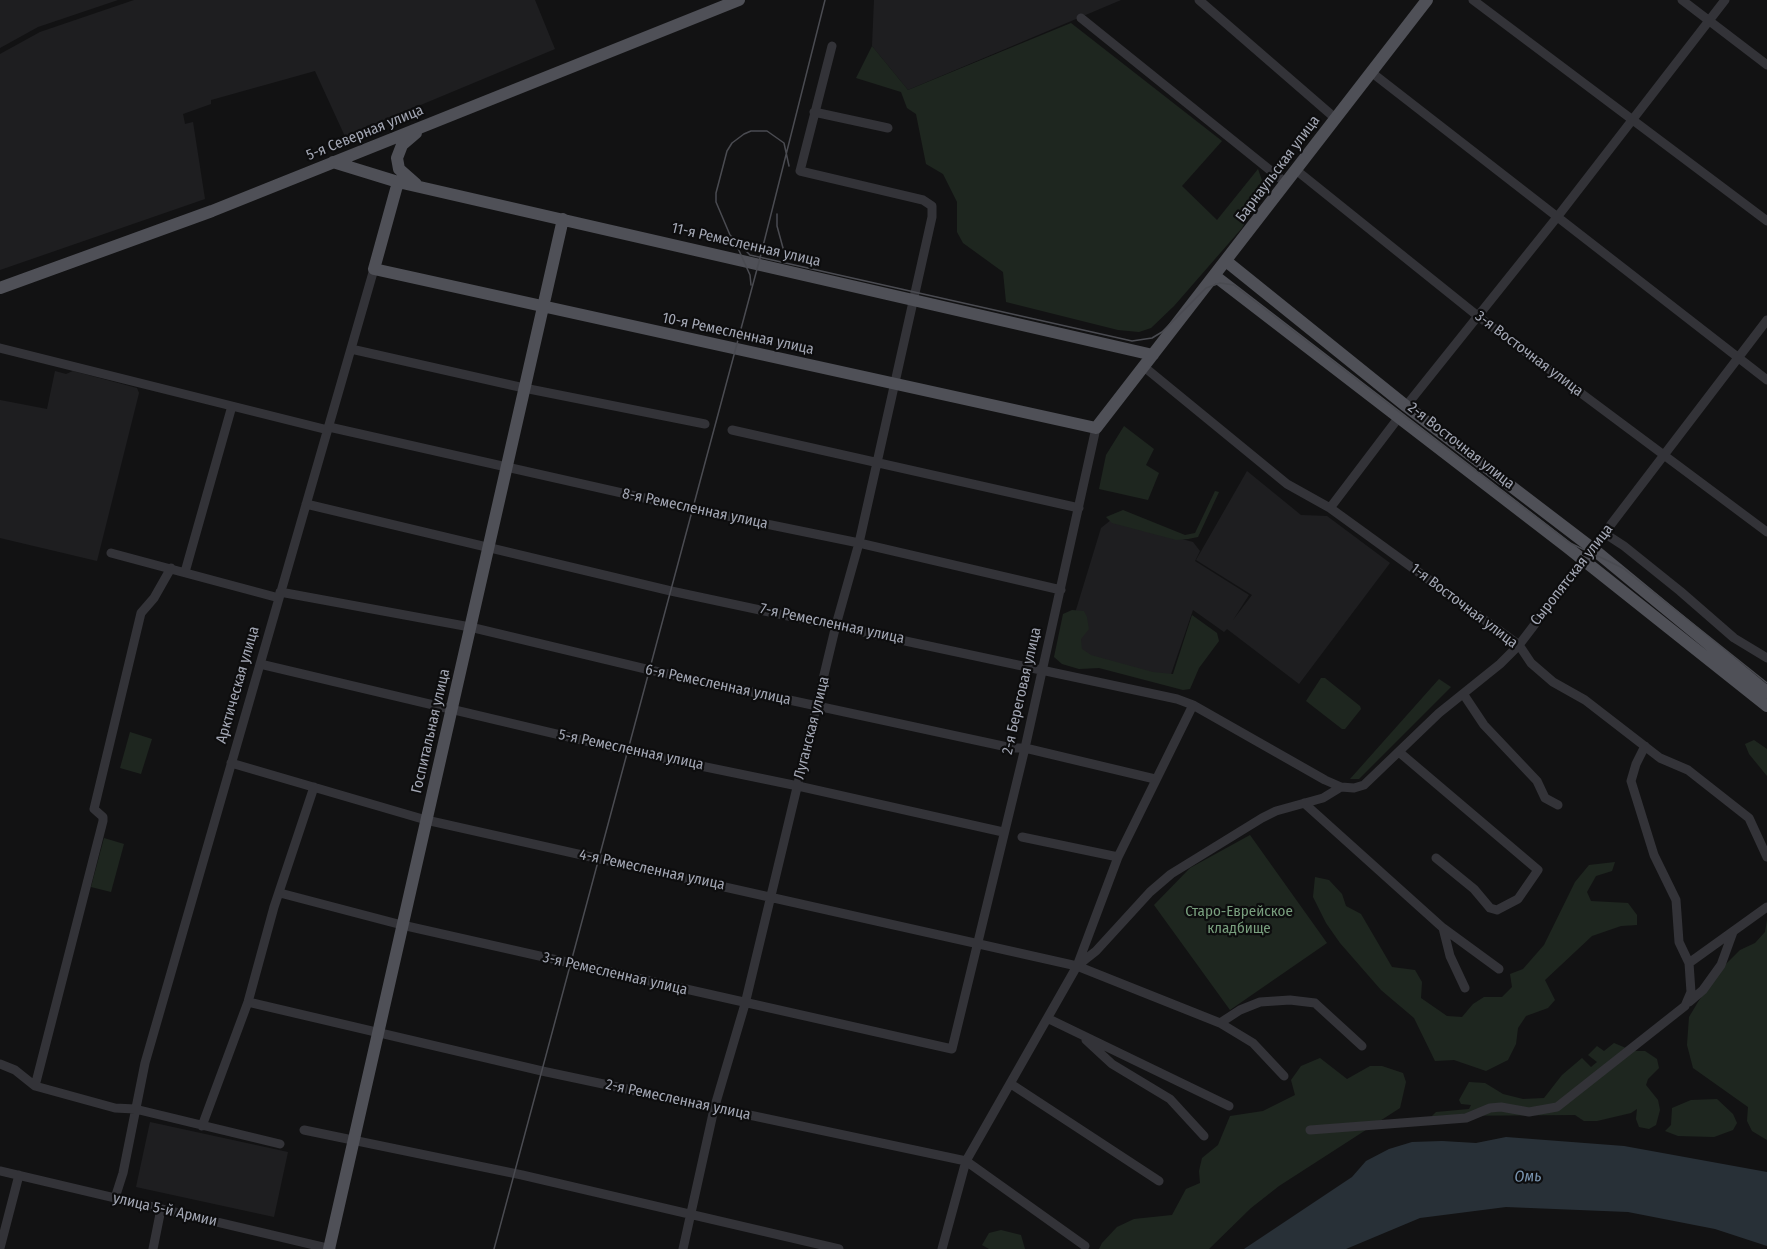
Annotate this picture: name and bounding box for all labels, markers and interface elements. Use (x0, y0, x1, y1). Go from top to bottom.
street label: 5-я Северная улица (304, 101, 426, 165)
street label: Барнаульская улица (1232, 112, 1324, 226)
street label: 11-я Ремесленная улица (670, 219, 822, 271)
street label: 3-я Восточная улица (1471, 308, 1587, 400)
street label: 10-я Ремесленная улица (660, 309, 816, 359)
street label: 2-я Восточная улица (1404, 399, 1518, 493)
street label: 8-я Ремесленная улица (620, 485, 770, 533)
street label: Сыропятская улица (1527, 521, 1617, 629)
street label: 1-я Восточная улица (1407, 560, 1521, 652)
street label: 7-я Ремесленная улица (758, 600, 906, 648)
street label: Арктическая улица (213, 624, 263, 746)
street label: 2-я Береговая улица (999, 626, 1045, 756)
street label: 6-я Ремесленная улица (644, 661, 792, 709)
street label: Госпитальная улица (408, 667, 454, 795)
street label: Луганская улица (791, 675, 833, 781)
street label: 5-я Ремесленная улица (557, 726, 705, 774)
street label: 4-я Ремесленная улица (578, 846, 726, 894)
park label: Старо-Еврейское кладбище (1185, 903, 1293, 938)
street label: 3-я Ремесленная улица (541, 949, 689, 999)
street label: 2-я Ремесленная улица (604, 1076, 752, 1124)
water label: Омь (1514, 1167, 1542, 1187)
street label: улица 5-й Армии (111, 1189, 219, 1231)

